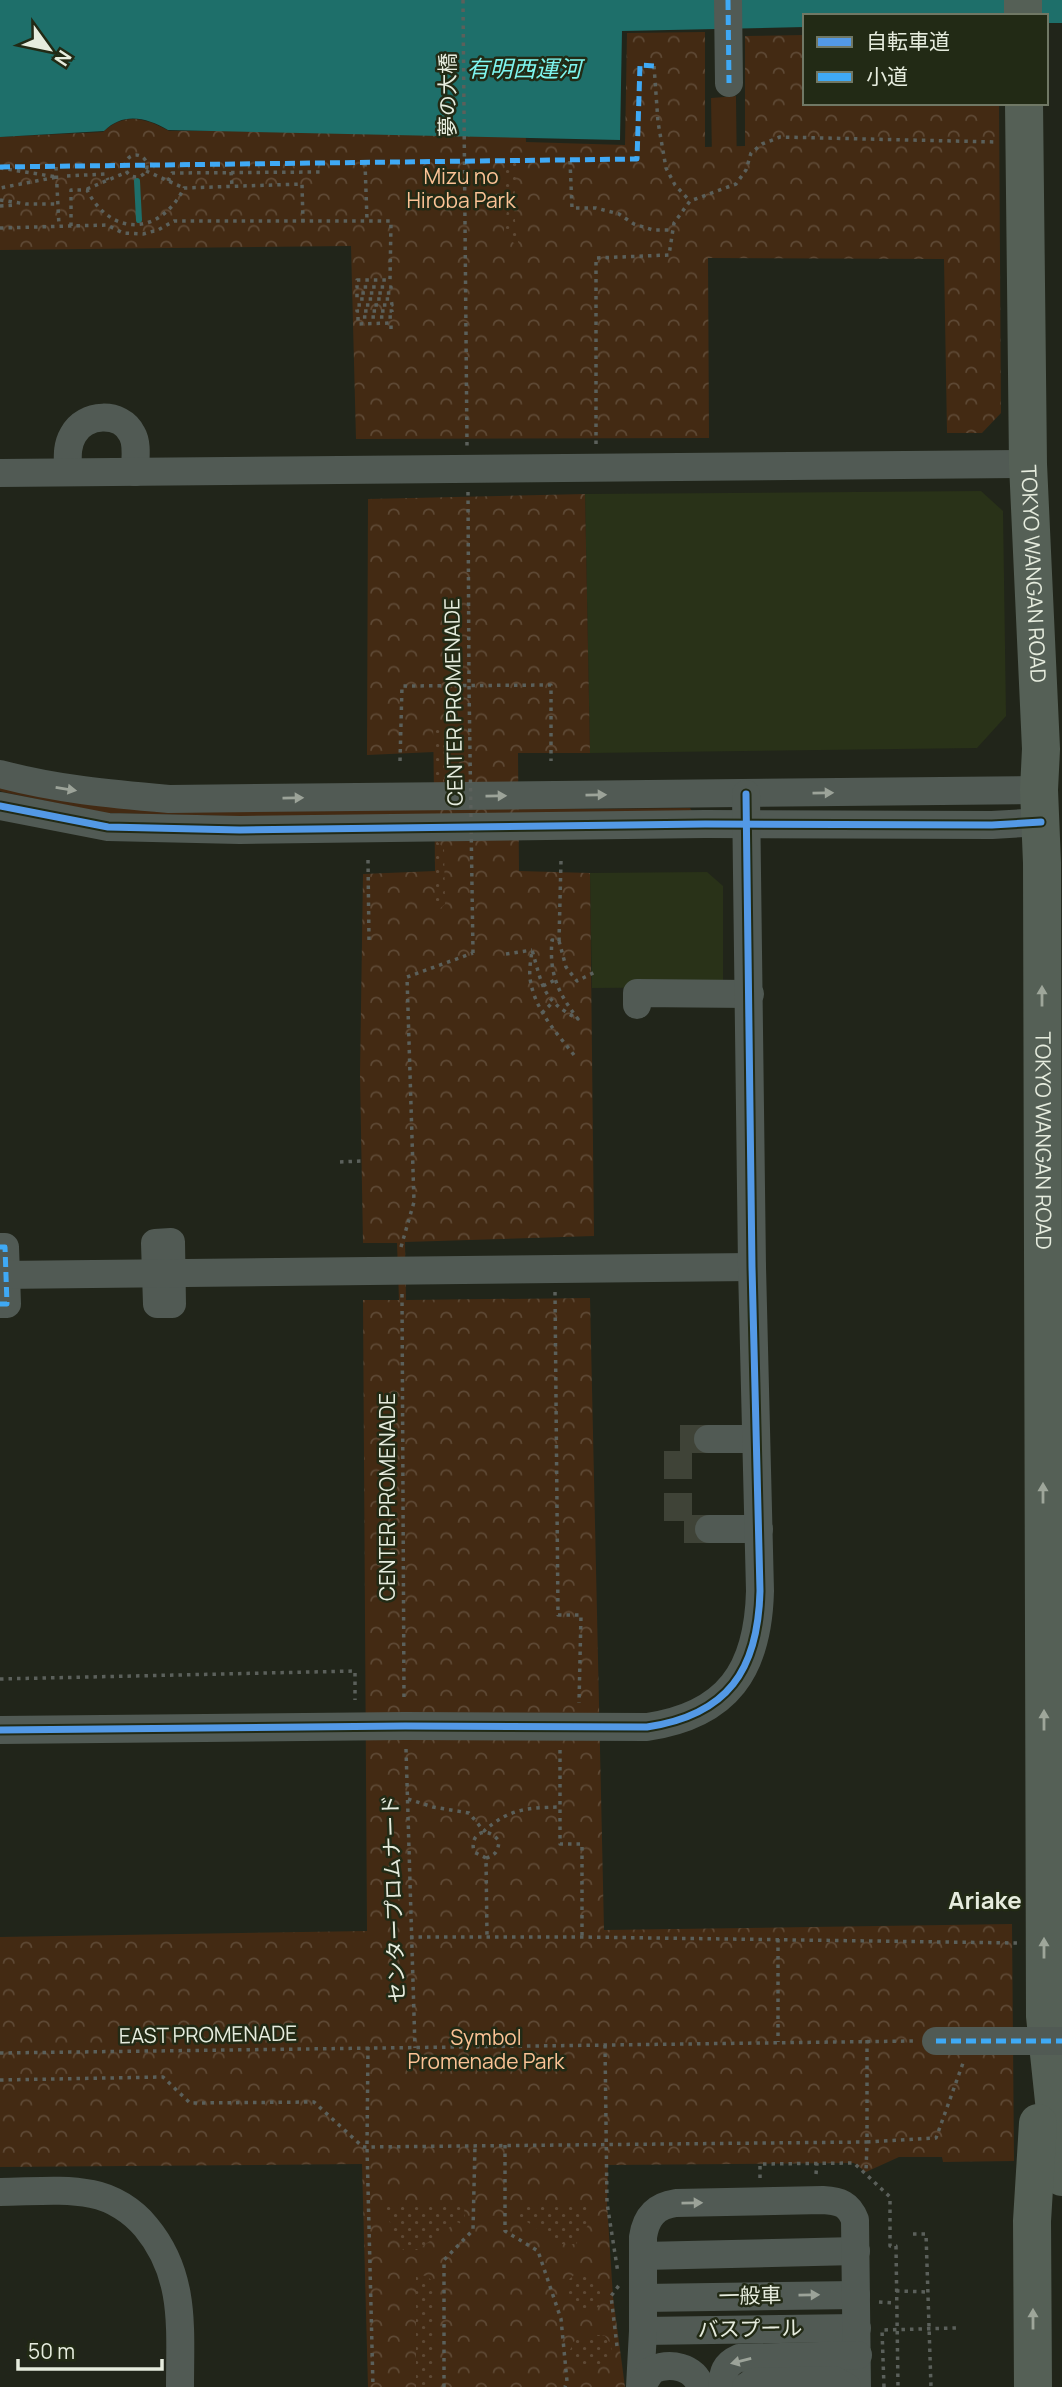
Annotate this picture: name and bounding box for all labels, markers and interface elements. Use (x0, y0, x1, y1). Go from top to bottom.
north arrow (14, 14, 84, 84)
legend (803, 14, 1048, 105)
text: 自転車道 (866, 27, 950, 55)
text: N (49, 45, 78, 71)
water label: 有明西運河 (467, 52, 586, 84)
street label: 夢の大橋 (433, 53, 461, 137)
text: 小道 (866, 62, 908, 90)
park label: Mizu no Hiroba Park (406, 162, 516, 214)
street label: TOKYO WANGAN ROAD (1015, 464, 1053, 683)
street label: CENTER PROMENADE (437, 598, 469, 806)
one-way arrow (56, 784, 78, 795)
one-way arrow (812, 787, 834, 798)
one-way arrow (585, 789, 607, 801)
one-way arrow (485, 790, 507, 802)
one-way arrow (283, 792, 305, 804)
one-way arrow (1036, 984, 1048, 1006)
street label: TOKYO WANGAN ROAD (1029, 1032, 1058, 1250)
street label: CENTER PROMENADE (373, 1393, 401, 1601)
one-way arrow (1037, 1481, 1049, 1503)
one-way arrow (1038, 1709, 1050, 1731)
street label: センタープロムナード (375, 1794, 411, 2004)
district label: Ariake (948, 1883, 1022, 1916)
one-way arrow (1038, 1936, 1050, 1958)
street label: EAST PROMENADE (119, 2018, 297, 2050)
park label: Symbol Promenade Park (407, 2023, 565, 2075)
one-way arrow (681, 2197, 703, 2209)
street label: 一般車 (718, 2280, 782, 2310)
one-way arrow (799, 2290, 821, 2301)
one-way arrow (1027, 2308, 1039, 2330)
street label: バスプール (697, 2313, 803, 2343)
scale bar (18, 2328, 161, 2372)
text: 50 m (28, 2337, 75, 2365)
one-way arrow (730, 2356, 752, 2367)

